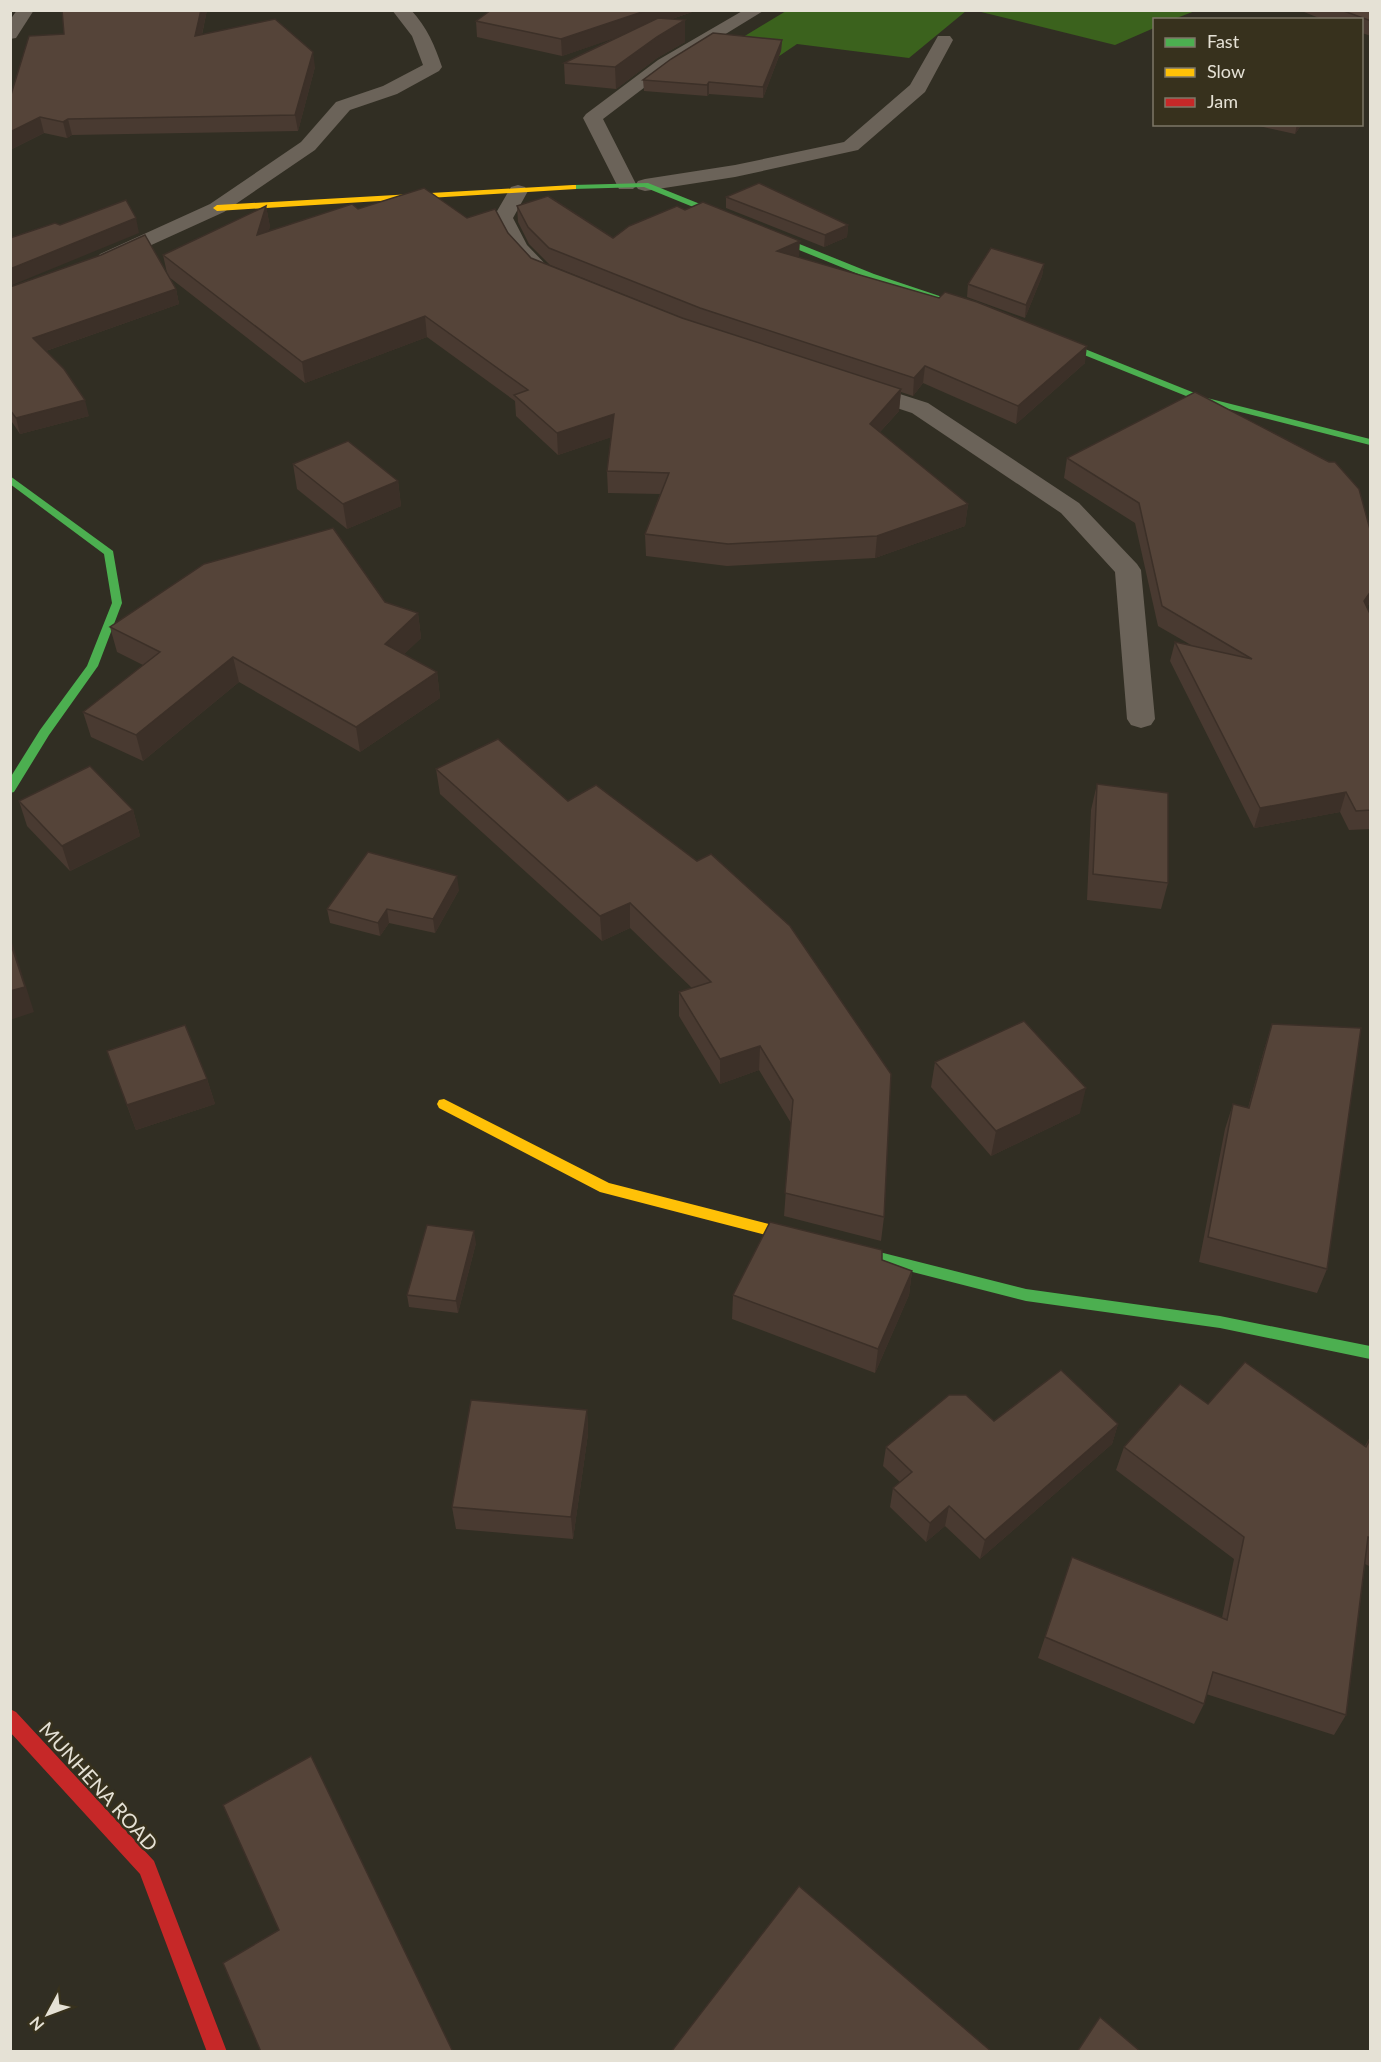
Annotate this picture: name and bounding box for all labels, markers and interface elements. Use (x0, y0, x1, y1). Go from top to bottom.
legend (1153, 18, 1363, 126)
text: Fast (1207, 30, 1240, 52)
text: Slow (1207, 60, 1245, 82)
text: Jam (1207, 90, 1238, 112)
street label: MUNHENA ROAD (35, 1717, 163, 1855)
north arrow (18, 1984, 78, 2044)
text: N (25, 2013, 48, 2035)

